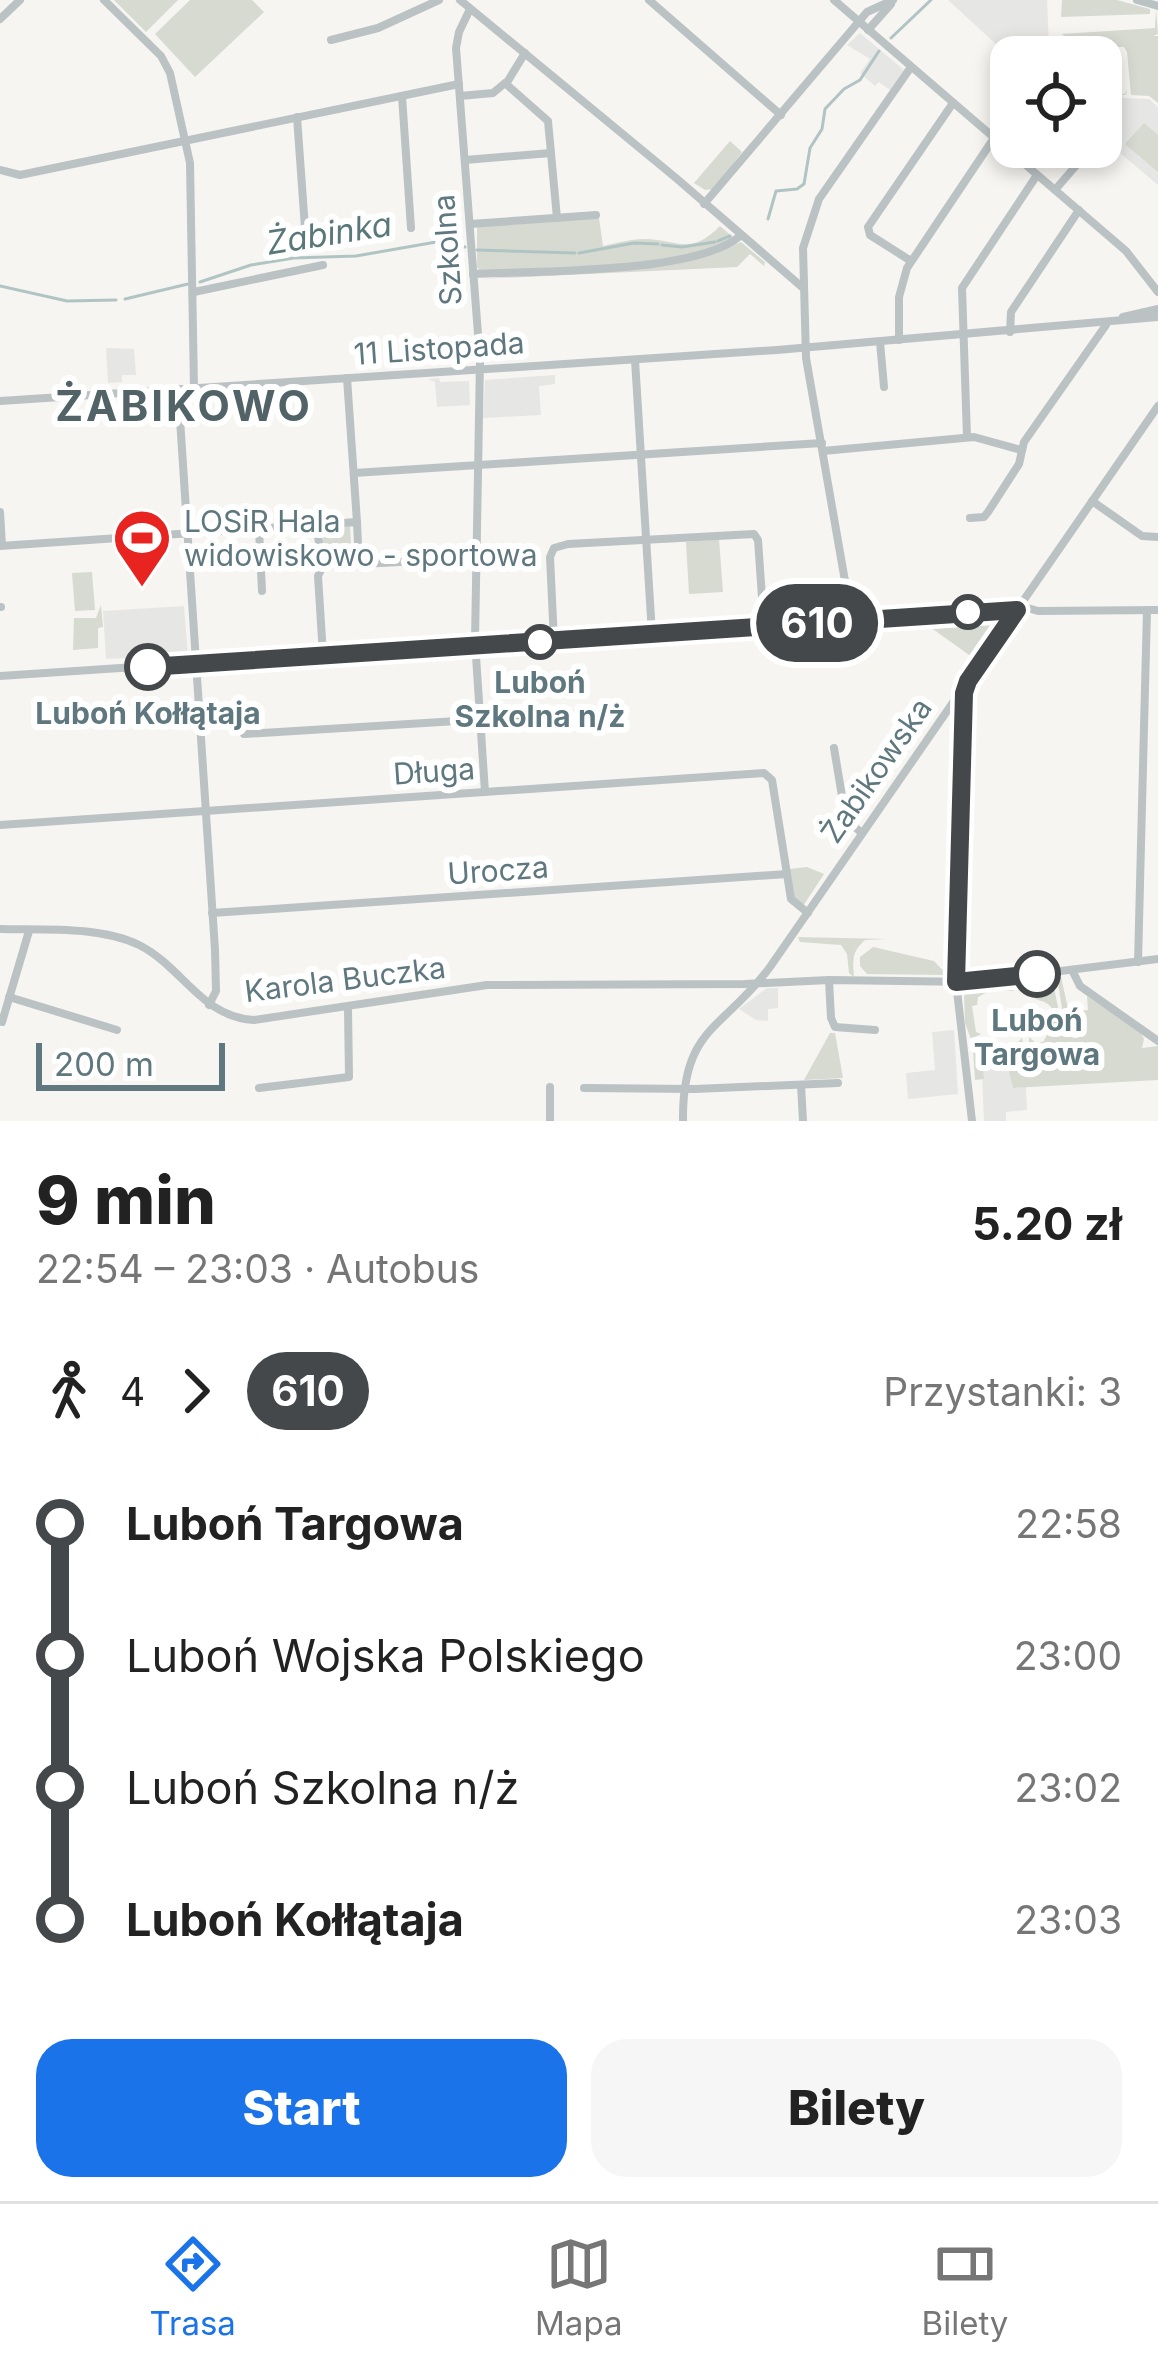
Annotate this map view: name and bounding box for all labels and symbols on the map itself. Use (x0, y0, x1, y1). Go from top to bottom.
street label: Szkolna (425, 193, 469, 307)
water label: Żabinka (263, 203, 395, 263)
street label: 11 Listopada (352, 324, 526, 372)
district label: ŻABIKOWO (55, 380, 313, 431)
place label: LOSiR Hala widowiskowo - sportowa (184, 503, 538, 573)
sports icon: LOSiR Hala widowiskowo - sportowa (111, 507, 173, 589)
line badge: 610 (748, 584, 886, 662)
unlabelled marker (952, 596, 984, 628)
marker: Luboń Szkolna n/ż (524, 626, 556, 658)
marker: Luboń Kołłątaja (126, 645, 170, 689)
place label: Luboń Szkolna n/ż (455, 664, 625, 734)
street label: Żabikowska (813, 691, 939, 849)
place label: Luboń Kołłątaja (35, 695, 261, 731)
street label: Długa (392, 750, 476, 792)
street label: Urocza (446, 849, 550, 891)
street label: Karola Buczka (242, 949, 448, 1009)
marker: Luboń Targowa (1015, 952, 1059, 996)
place label: Luboń Targowa (974, 1002, 1100, 1072)
scale bar (36, 1037, 225, 1090)

